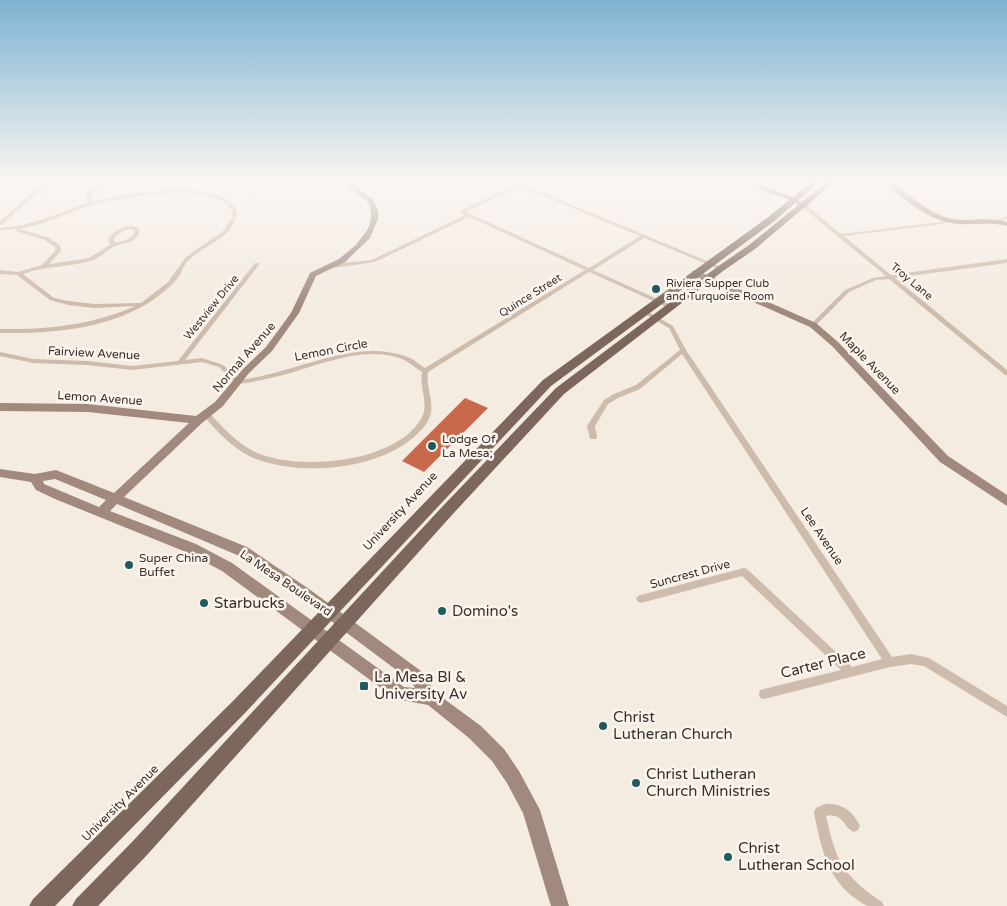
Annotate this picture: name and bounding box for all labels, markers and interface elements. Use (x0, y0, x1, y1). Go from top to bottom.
street label: Troy Lane (888, 260, 935, 303)
street label: Quince Street (497, 271, 564, 320)
street label: Westview Drive (181, 272, 241, 342)
place label: Riviera Supper Club and Turquoise Room (666, 277, 774, 303)
marker: Riviera Supper Club and Turquoise Room (650, 283, 662, 295)
street label: Normal Avenue (210, 319, 278, 395)
street label: Maple Avenue (837, 329, 904, 397)
street label: Lemon Circle (293, 336, 369, 364)
street label: Fairview Avenue (48, 344, 141, 362)
street label: Lemon Avenue (57, 388, 143, 408)
place label: Lodge Of La Mesa; (442, 432, 496, 460)
marker: Lodge Of La Mesa; (426, 440, 438, 452)
street label: University Avenue (360, 469, 440, 553)
street label: Lee Avenue (798, 504, 847, 568)
street label: La Mesa Boulevard (237, 547, 335, 619)
place label: Super China Buffet (139, 551, 208, 579)
street label: Suncrest Drive (648, 557, 732, 591)
marker: Super China Buffet (123, 559, 135, 571)
place label: Starbucks (214, 594, 285, 612)
marker: Starbucks (198, 597, 210, 609)
place label: Domino's (452, 602, 518, 620)
marker: Domino's (436, 605, 448, 617)
street label: Carter Place (779, 644, 867, 682)
place label: La Mesa Bl & University Av (374, 668, 467, 703)
marker: La Mesa Bl & University Av (358, 680, 370, 692)
place label: Christ Lutheran Church (613, 708, 733, 743)
marker: Christ Lutheran Church (597, 720, 609, 732)
street label: University Avenue (79, 762, 161, 844)
place label: Christ Lutheran Church Ministries (646, 765, 770, 800)
marker: Christ Lutheran Church Ministries (630, 777, 642, 789)
place label: Christ Lutheran School (738, 839, 855, 874)
marker: Christ Lutheran School (722, 851, 734, 863)

